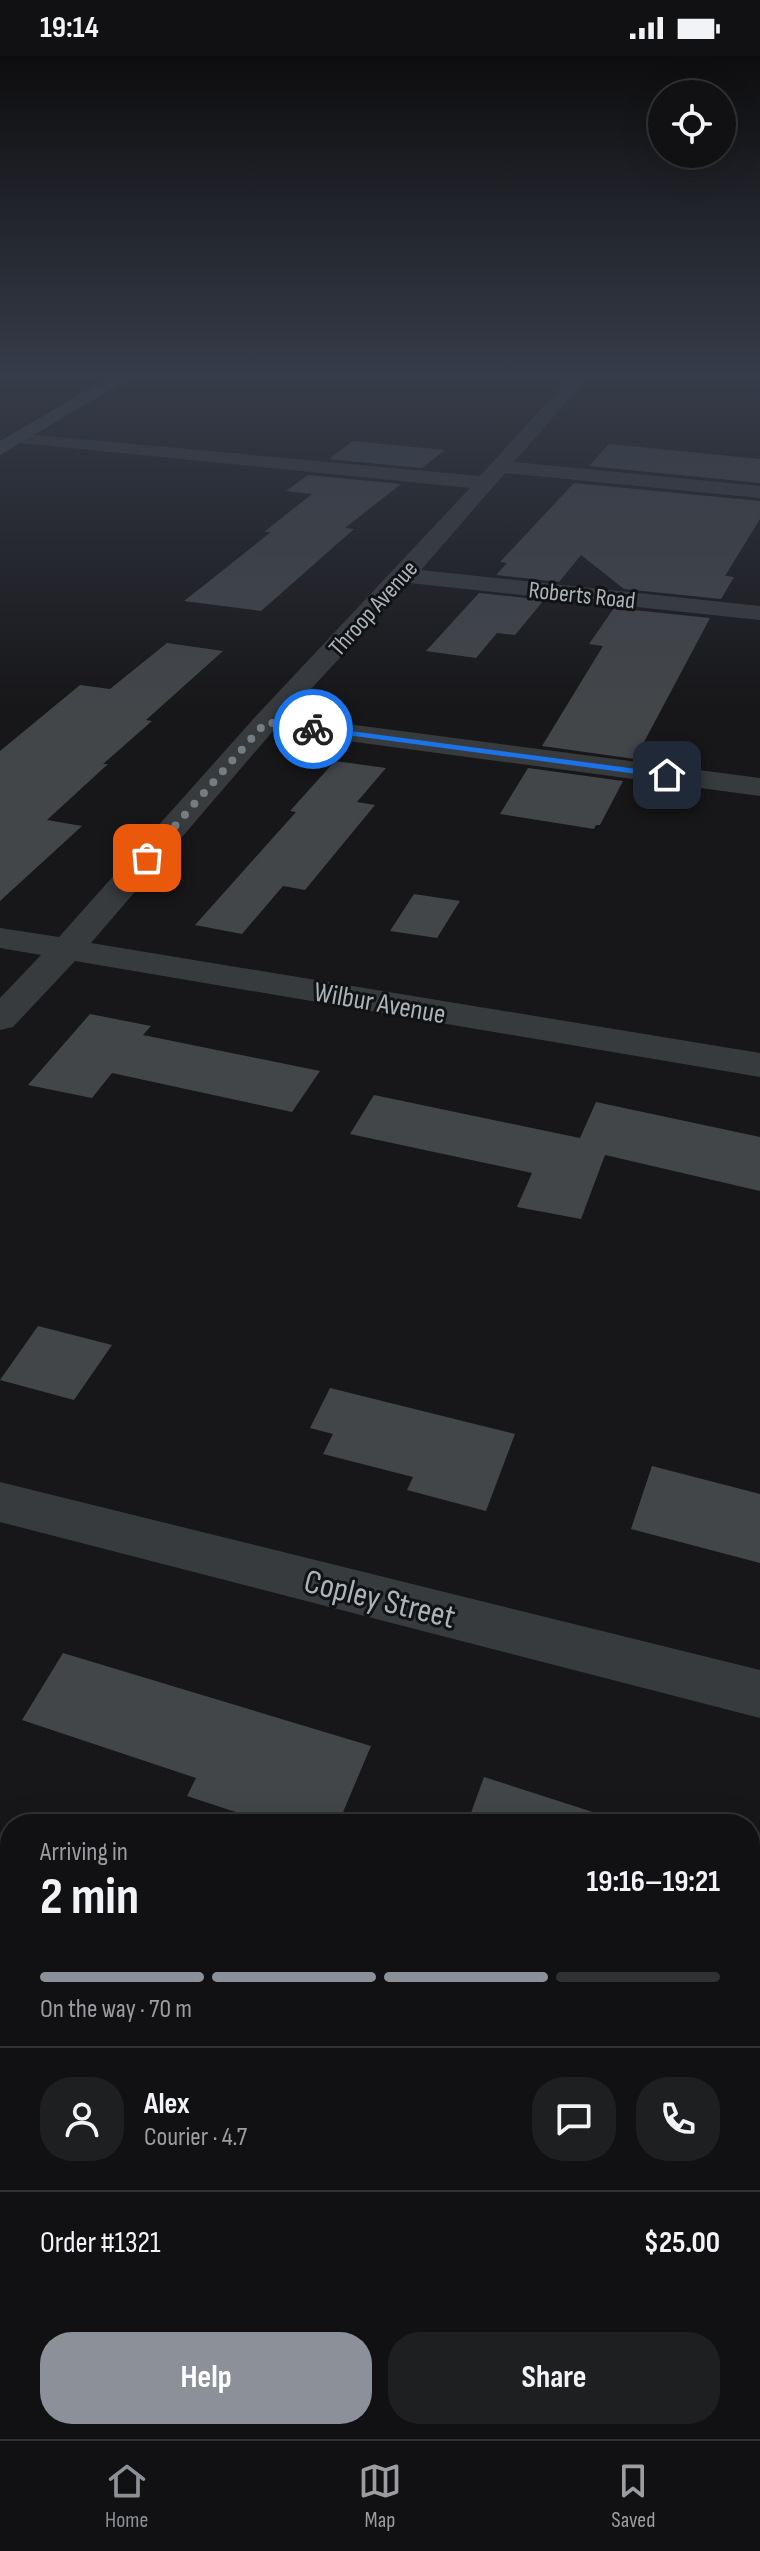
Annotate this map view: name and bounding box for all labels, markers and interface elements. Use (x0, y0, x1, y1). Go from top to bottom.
text: 19:14 (40, 10, 99, 46)
map controls (648, 80, 736, 168)
button: locate (648, 80, 736, 168)
street label: Throop Avenue (323, 555, 424, 662)
street label: Roberts Road (527, 575, 637, 616)
courier (273, 689, 353, 769)
icon: bike (291, 707, 335, 751)
pin (633, 741, 701, 809)
icon: home (645, 753, 689, 797)
pin (113, 824, 181, 892)
icon: bag (125, 836, 169, 880)
street label: Wilbur Avenue (311, 976, 448, 1031)
street label: Copley Street (300, 1561, 460, 1638)
text: Arriving in (40, 1837, 128, 1868)
text: 19:16–19:21 (586, 1864, 720, 1900)
text: 2 min (40, 1866, 139, 1929)
text: On the way · 70 m (40, 1994, 192, 2025)
button: person (40, 2077, 124, 2161)
button: chat (532, 2077, 616, 2161)
button: phone (636, 2077, 720, 2161)
text: Alex (144, 2086, 190, 2122)
text: Courier · 4.7 (144, 2122, 247, 2153)
text: Order #1321 (40, 2225, 161, 2261)
text: $25.00 (644, 2225, 720, 2261)
button: Help (40, 2332, 372, 2424)
button: Share (388, 2332, 720, 2424)
tab: Home (105, 2459, 149, 2534)
tab: Map (358, 2459, 402, 2534)
tab: Saved (611, 2459, 655, 2534)

